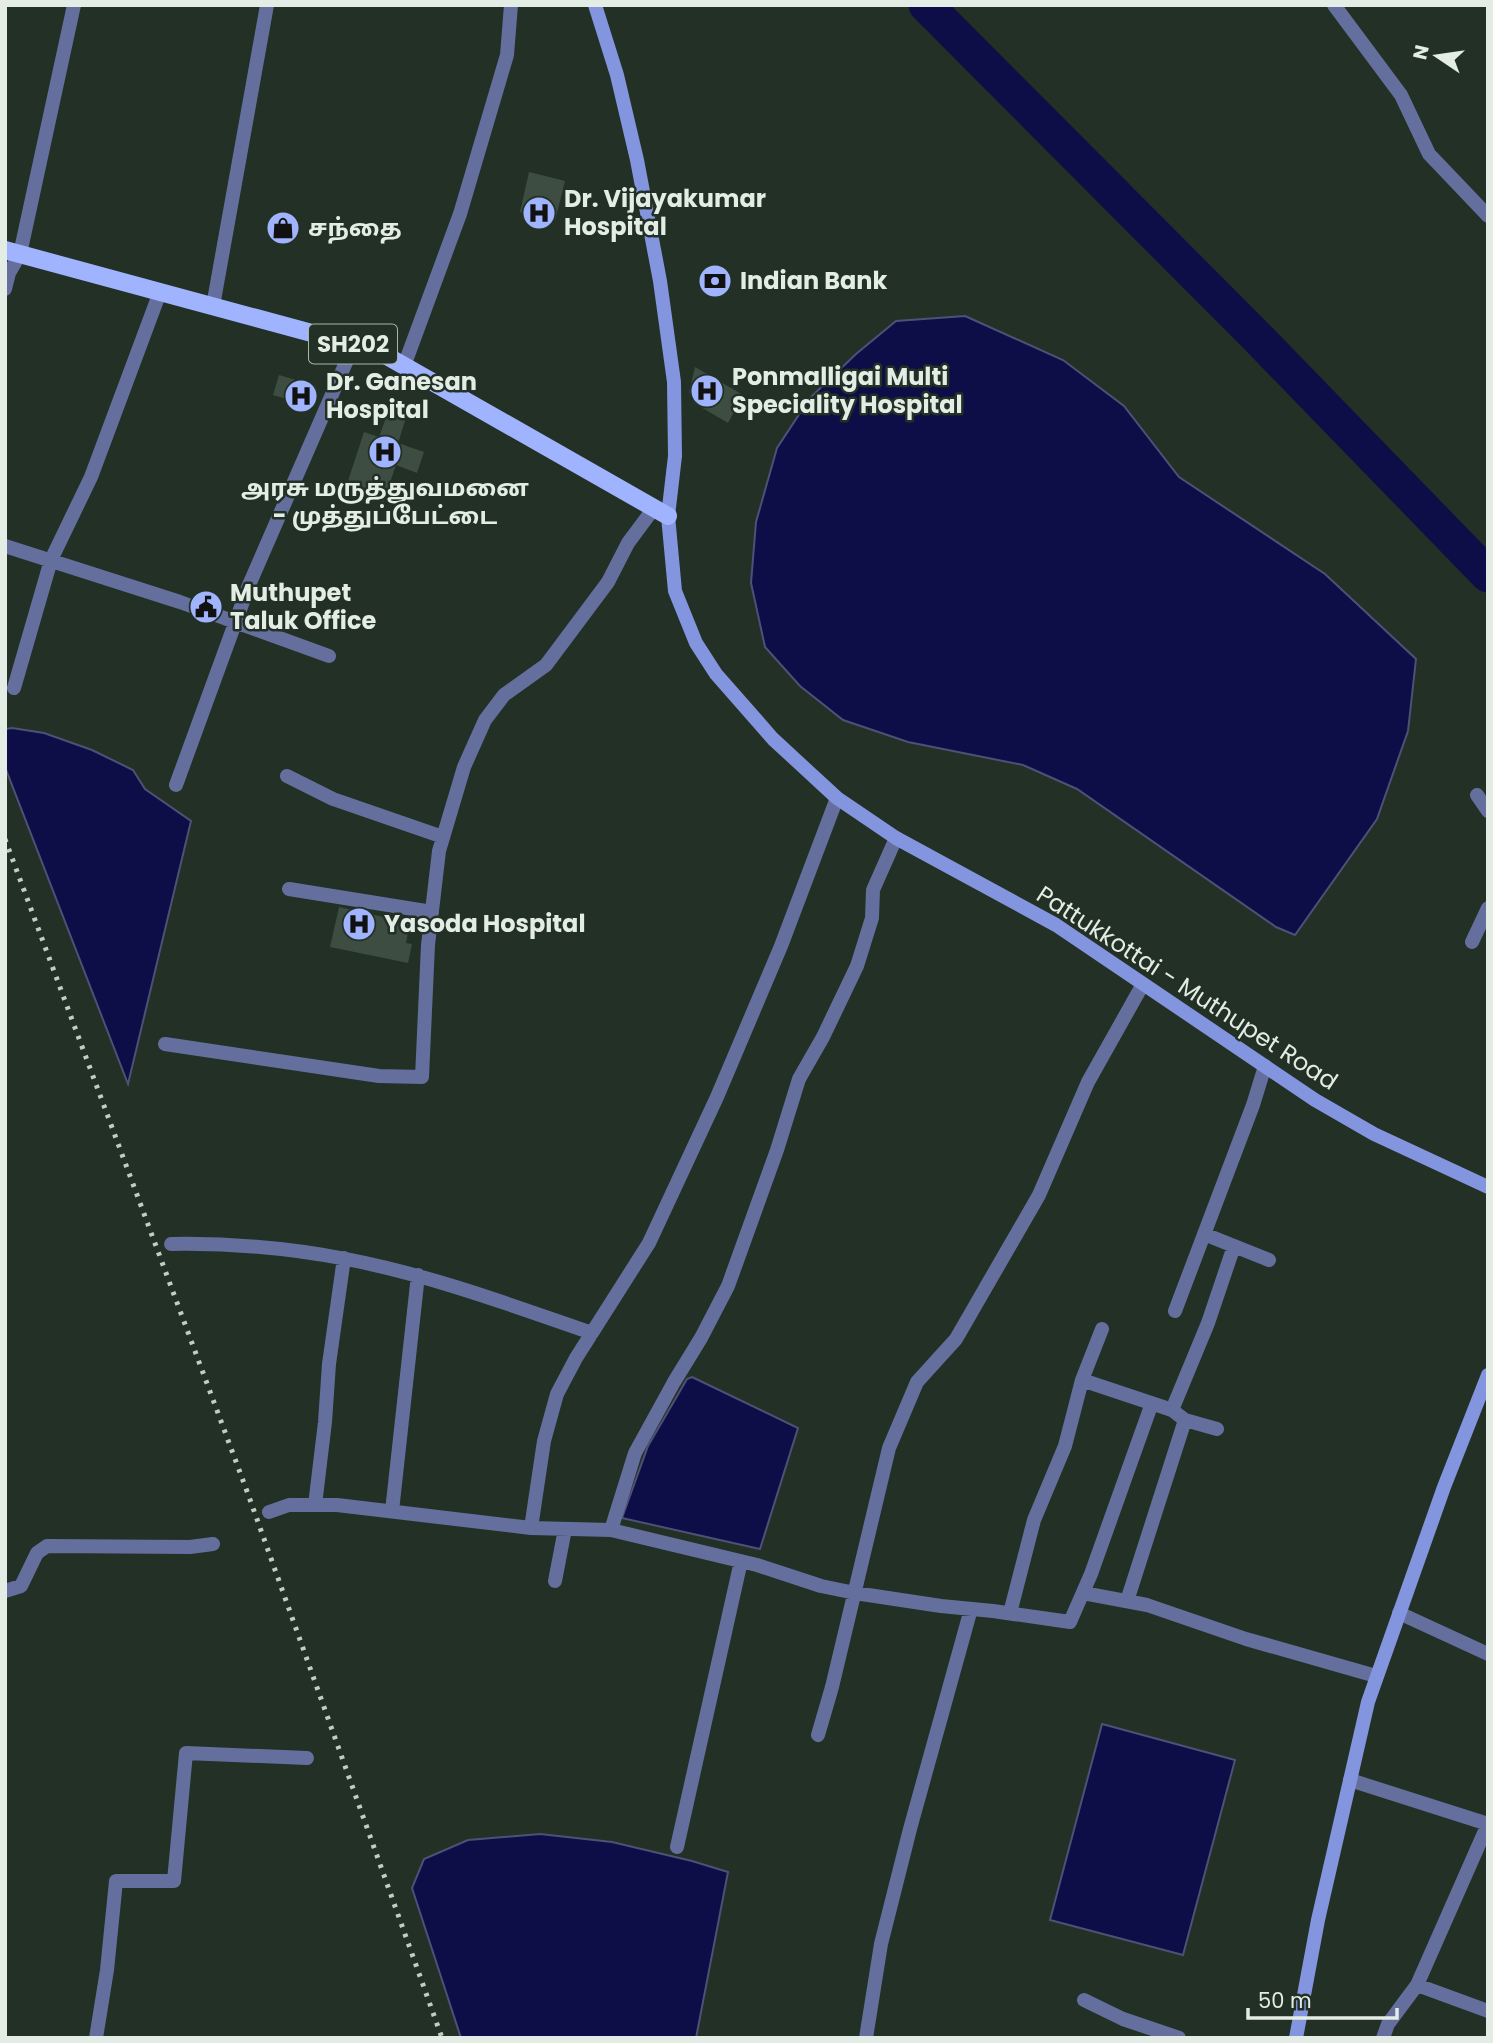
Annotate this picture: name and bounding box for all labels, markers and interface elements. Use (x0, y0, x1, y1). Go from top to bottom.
north arrow (1402, 21, 1472, 91)
text: N (1406, 42, 1436, 62)
place label: Dr. Vijayakumar Hospital (564, 182, 766, 243)
hospital icon: Dr. Vijayakumar Hospital (520, 194, 558, 232)
shop icon: சந்தை (264, 209, 302, 247)
place label: சந்தை (308, 211, 402, 244)
bank icon: Indian Bank (696, 262, 734, 300)
place label: Indian Bank (740, 264, 887, 297)
road number: SH202 (309, 324, 397, 364)
place label: Ponmalligai Multi Speciality Hospital (732, 360, 963, 421)
place label: Dr. Ganesan Hospital (326, 365, 477, 426)
hospital icon: Ponmalligai Multi Speciality Hospital (688, 372, 726, 410)
hospital icon: Dr. Ganesan Hospital (282, 377, 320, 415)
hospital icon: அரசு மருத்துவமனை - முத்துப்பேட்டை (366, 433, 404, 471)
place label: அரசு மருத்துவமனை - முத்துப்பேட்டை (241, 471, 529, 532)
place label: Muthupet Taluk Office (230, 576, 376, 637)
public building icon: Muthupet Taluk Office (187, 588, 225, 626)
street label: Pattukkottai - Muthupet Road (1030, 878, 1344, 1097)
hospital icon: Yasoda Hospital (340, 905, 378, 943)
place label: Yasoda Hospital (384, 907, 585, 940)
scale bar (1248, 1976, 1397, 2020)
text: 50 m (1258, 1986, 1312, 2015)

